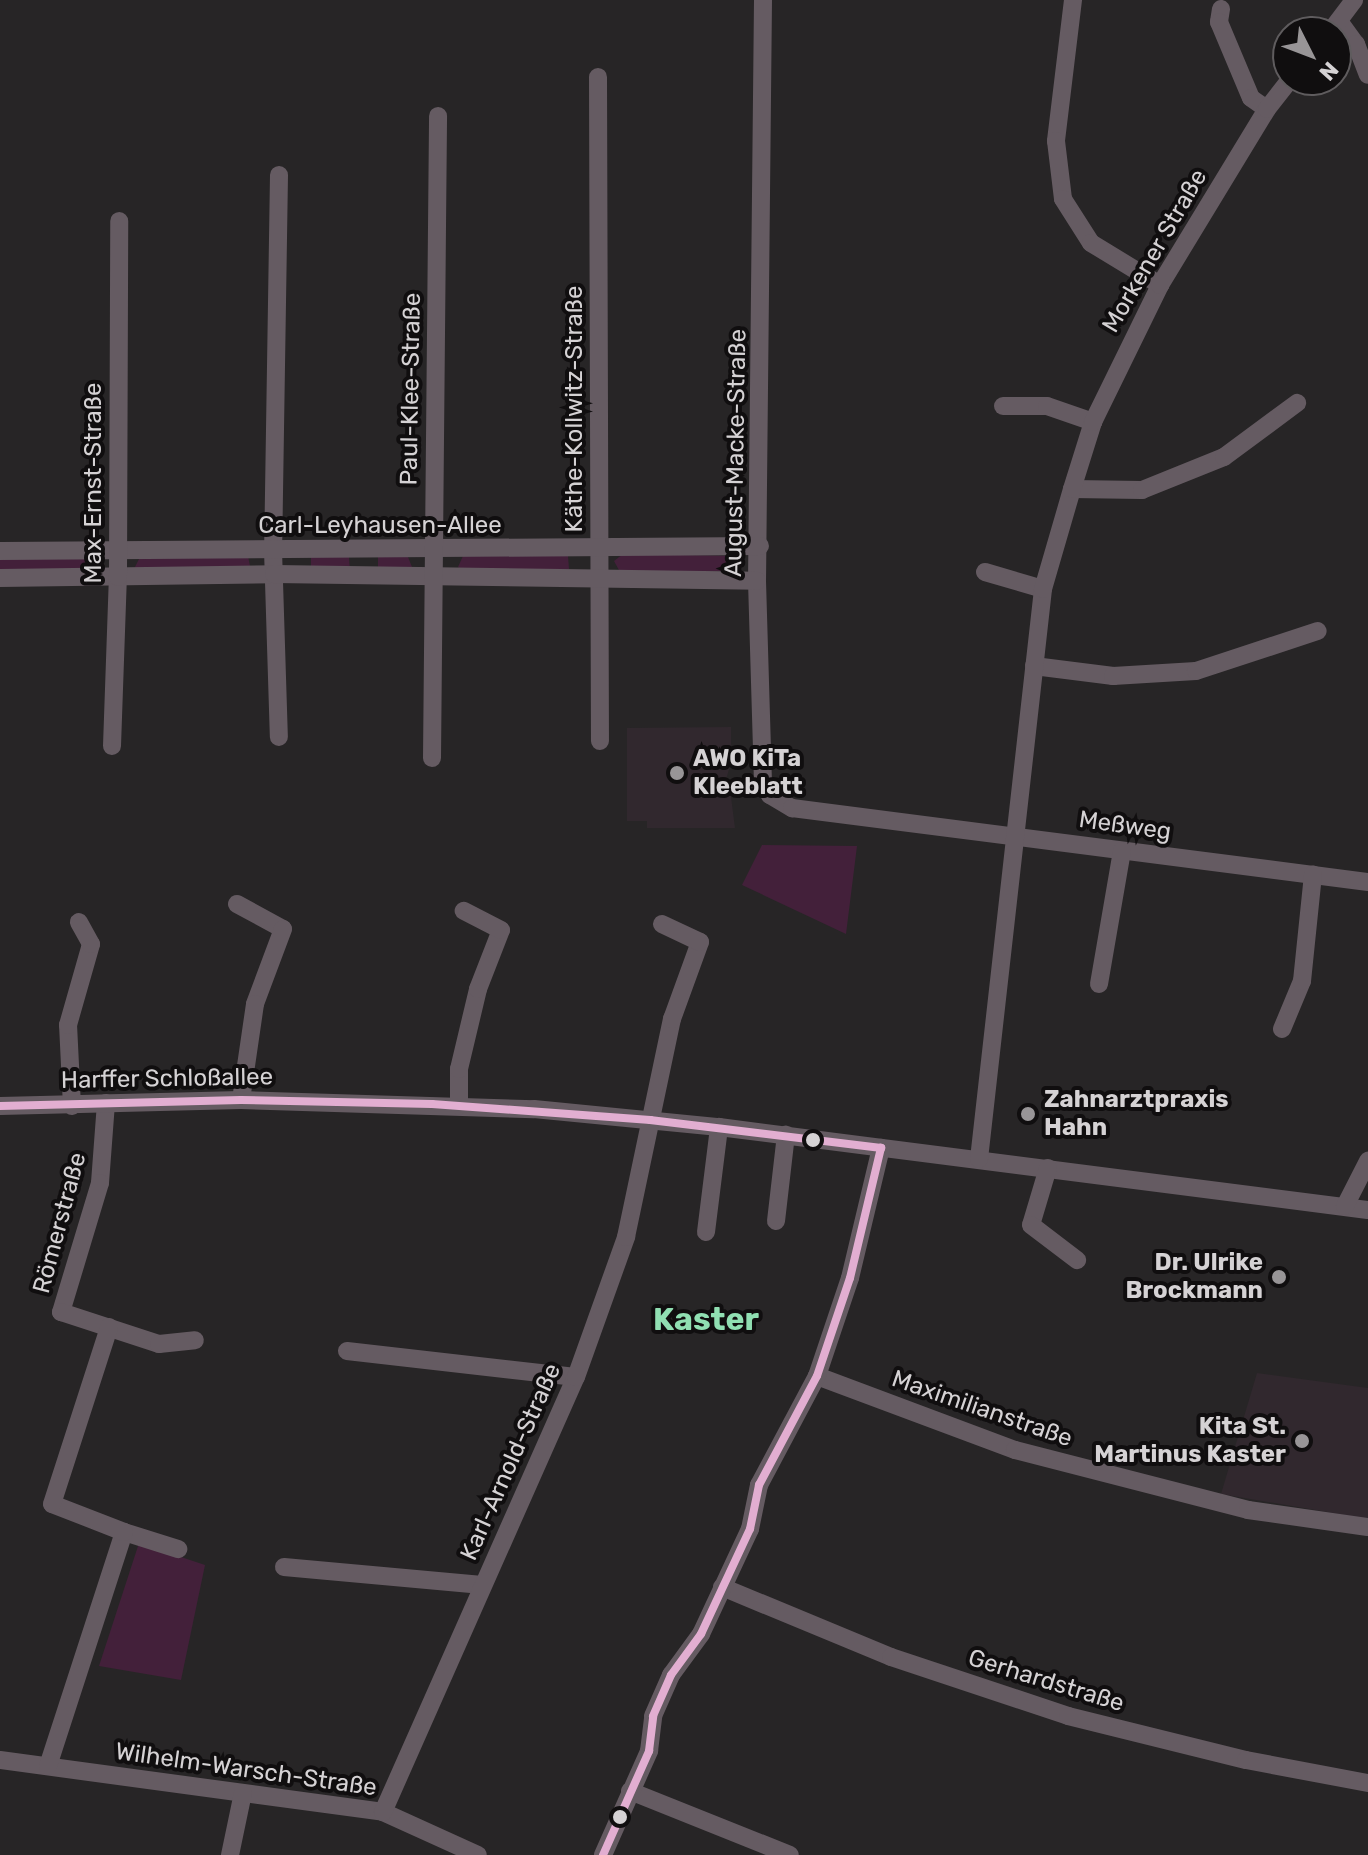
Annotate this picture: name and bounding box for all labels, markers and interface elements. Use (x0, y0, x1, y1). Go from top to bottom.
north arrow (1272, 16, 1352, 96)
text: N (1313, 56, 1344, 86)
street label: Morkener Straße (1096, 164, 1214, 338)
street label: Käthe-Kollwitz-Straße (561, 286, 589, 532)
street label: Paul-Klee-Straße (395, 292, 427, 486)
street label: August-Macke-Straße (719, 329, 753, 577)
street label: Max-Ernst-Straße (80, 383, 108, 583)
street label: Carl-Leyhausen-Allee (258, 512, 502, 540)
place label: AWO KiTa Kleeblatt (693, 745, 803, 801)
marker: AWO KiTa Kleeblatt (668, 764, 686, 782)
street label: Meßweg (1077, 805, 1173, 847)
street label: Harffer Schloßallee (60, 1063, 274, 1095)
place label: Zahnarztpraxis Hahn (1044, 1086, 1229, 1142)
marker: Zahnarztpraxis Hahn (1019, 1105, 1037, 1123)
unlabelled marker (805, 1132, 821, 1148)
street label: Römerstraße (27, 1149, 93, 1297)
place label: Dr. Ulrike Brockmann (1125, 1249, 1263, 1305)
marker: Dr. Ulrike Brockmann (1270, 1268, 1288, 1286)
district label: Kaster (653, 1300, 759, 1338)
street label: Karl-Arnold-Straße (455, 1359, 567, 1565)
street label: Maximilianstraße (888, 1365, 1076, 1453)
place label: Kita St. Martinus Kaster (1094, 1413, 1286, 1469)
marker: Kita St. Martinus Kaster (1293, 1432, 1311, 1450)
street label: Gerhardstraße (965, 1644, 1127, 1718)
street label: Wilhelm-Warsch-Straße (113, 1737, 379, 1803)
unlabelled marker (612, 1809, 628, 1825)

